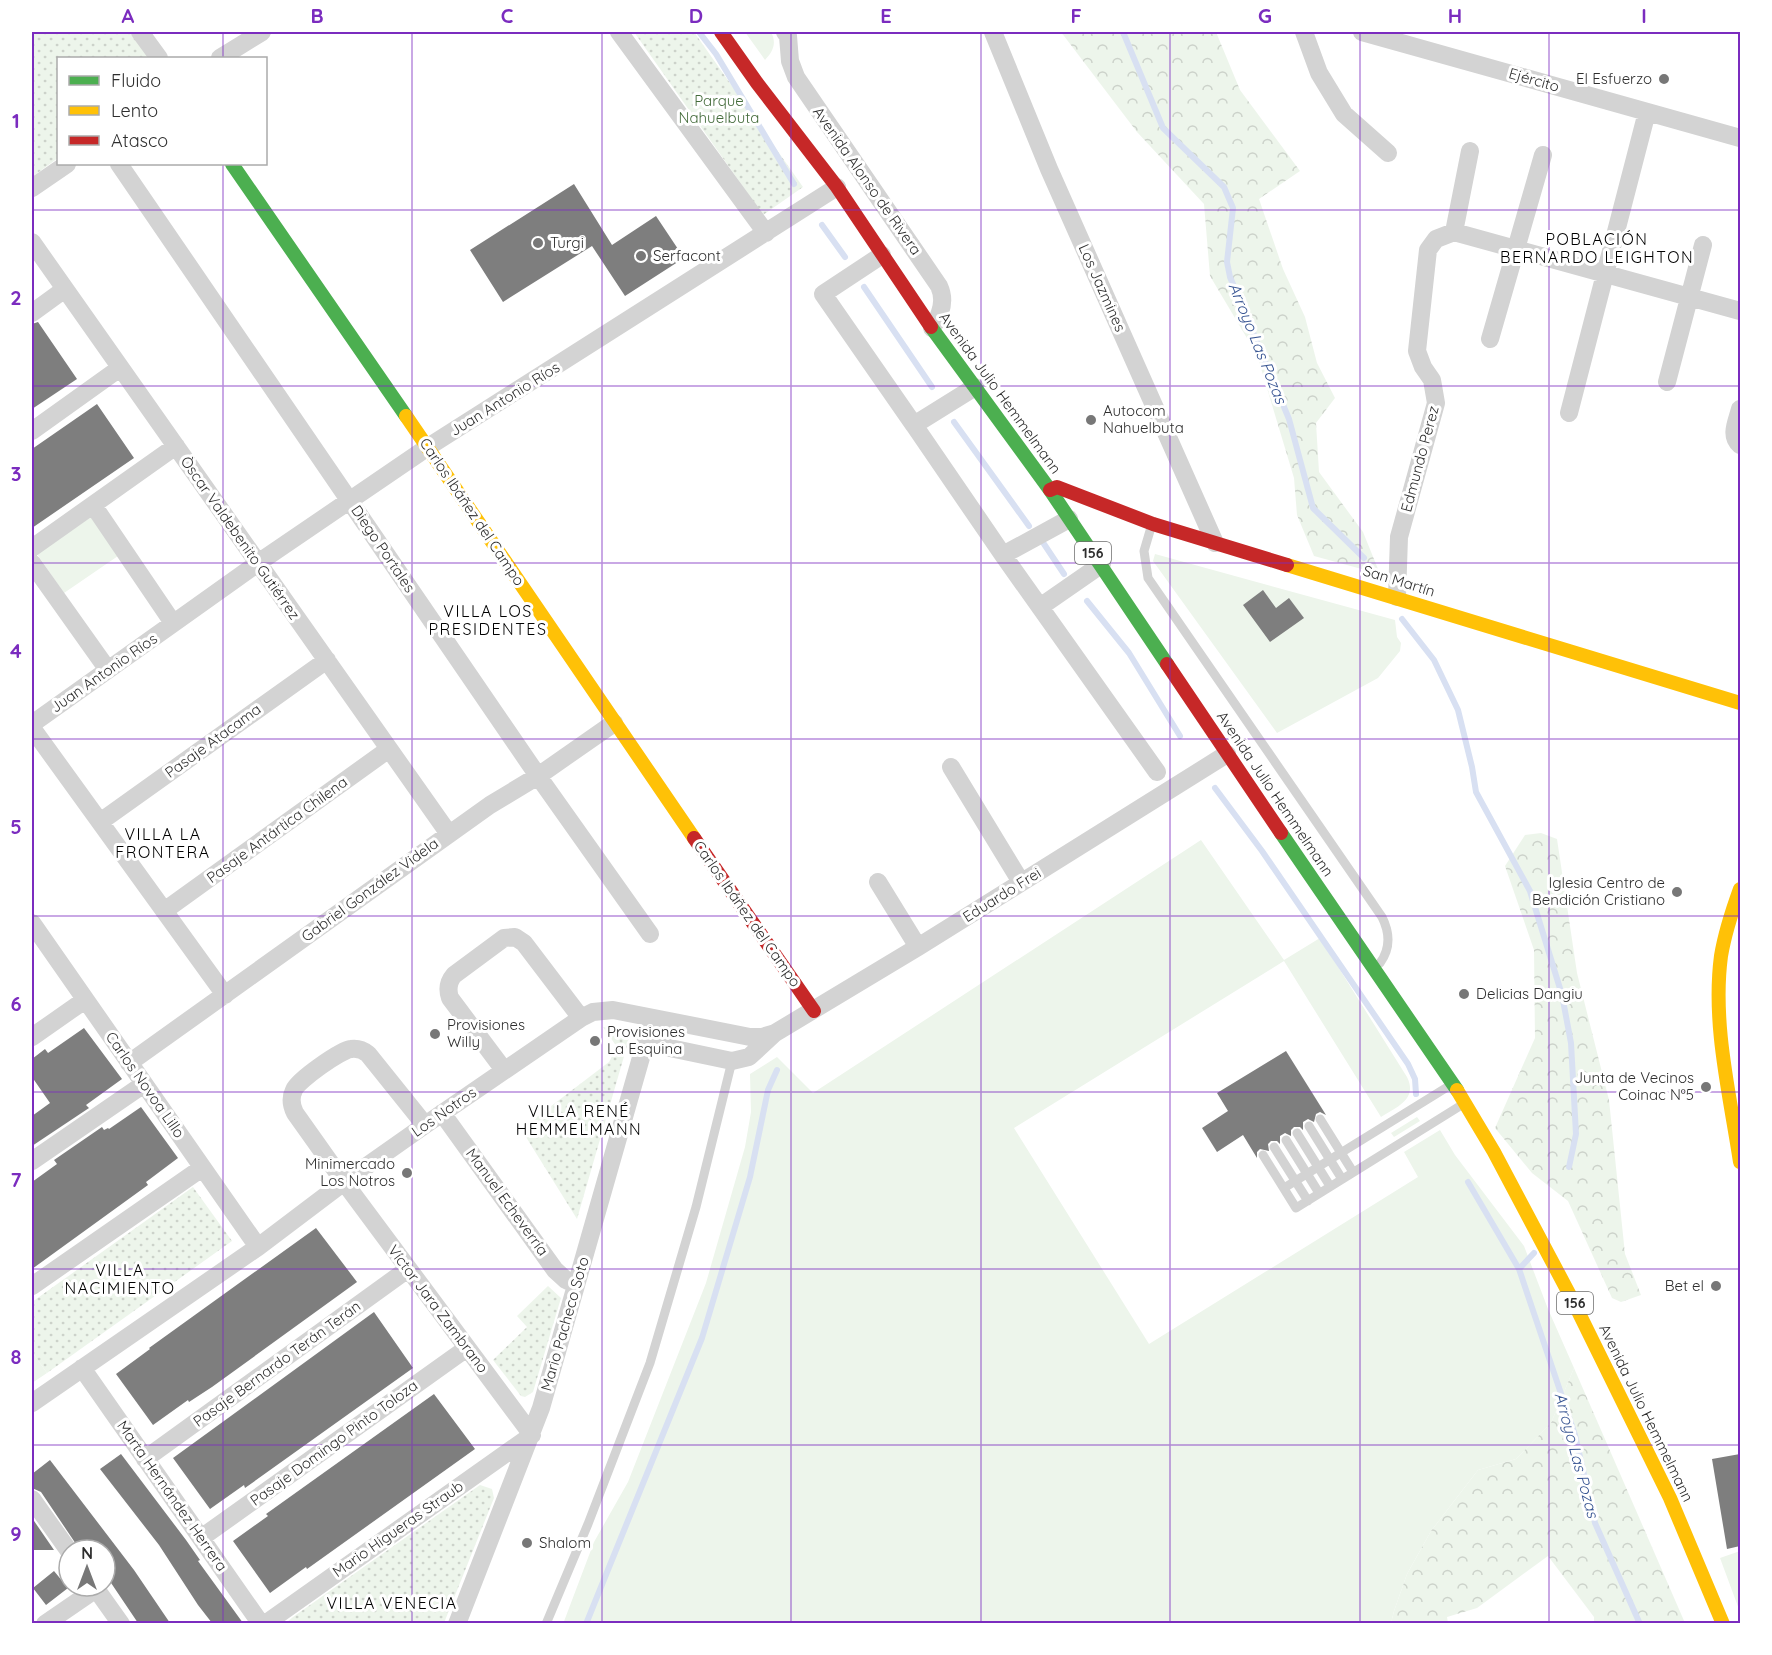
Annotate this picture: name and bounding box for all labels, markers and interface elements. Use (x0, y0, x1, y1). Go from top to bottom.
text: A (122, 3, 135, 28)
text: B (310, 3, 324, 28)
text: C (501, 3, 514, 28)
text: D (689, 3, 703, 28)
text: E (880, 3, 892, 28)
text: F (1070, 3, 1082, 28)
text: G (1258, 3, 1272, 28)
text: H (1448, 3, 1462, 28)
text: I (1641, 3, 1647, 28)
legend (57, 57, 267, 165)
street label: Ejército (1507, 63, 1562, 96)
text: Fluido (111, 69, 161, 92)
place label: El Esfuerzo (1576, 69, 1652, 88)
marker: El Esfuerzo (1657, 72, 1671, 86)
park label: Parque Nahuelbuta (679, 91, 759, 127)
text: Lento (111, 99, 158, 122)
street label: Avenida Alonso de Rivera (809, 103, 926, 259)
text: 1 (12, 108, 20, 133)
text: Atasco (111, 129, 168, 152)
district label: POBLACIÓN BERNARDO LEIGHTON (1500, 229, 1694, 267)
place label: Turgi (550, 233, 584, 252)
marker: Turgi (531, 236, 545, 250)
street label: Los Jazmines (1075, 241, 1130, 335)
place label: Serfacont (653, 246, 721, 265)
marker: Serfacont (634, 249, 648, 263)
water label: Arroyo Las Pozas (1225, 280, 1292, 408)
text: 2 (10, 285, 22, 310)
street label: Avenida Julio Hemmelmann (935, 308, 1066, 477)
street label: Juan Antonio Ríos (446, 357, 563, 440)
place label: Autocom Nahuelbuta (1103, 401, 1184, 437)
street label: Edmundo Perez (1396, 404, 1443, 514)
marker: Autocom Nahuelbuta (1084, 413, 1098, 427)
street label: Carlos Ibáñez del Campo (416, 434, 529, 589)
street label: Òscar Valdebenito Gutiérrez (177, 452, 304, 623)
text: 3 (11, 461, 21, 486)
street label: Diego Portales (347, 501, 420, 596)
road number: 156 (1075, 542, 1111, 564)
street label: San Martín (1361, 561, 1438, 601)
district label: VILLA LOS PRESIDENTES (429, 601, 547, 639)
street label: Juan Antonio Ríos (47, 629, 161, 716)
text: 4 (10, 638, 22, 663)
street label: Pasaje Atacama (161, 699, 265, 782)
street label: Avenida Julio Hemmelmann (1213, 707, 1338, 880)
street label: Pasaje Antártica Chilena (203, 772, 351, 887)
text: 5 (10, 814, 22, 839)
district label: VILLA LA FRONTERA (115, 824, 211, 862)
street label: Gabriel González Videla (298, 834, 442, 946)
street label: Carlos Ibáñez del Campo (690, 837, 805, 991)
street label: Eduardo Frei (959, 863, 1044, 926)
place label: Iglesia Centro de Bendición Cristiano (1532, 873, 1665, 909)
marker: Iglesia Centro de Bendición Cristiano (1670, 885, 1684, 899)
place label: Delicias Dangiu (1476, 984, 1583, 1003)
marker: Delicias Dangiu (1457, 987, 1471, 1001)
text: 6 (10, 991, 22, 1016)
place label: Provisiones Willy (447, 1015, 525, 1051)
place label: Provisiones La Esquina (607, 1022, 685, 1058)
marker: Provisiones Willy (428, 1027, 442, 1041)
street label: Carlos Novoa Lillo (102, 1028, 189, 1141)
marker: Provisiones La Esquina (588, 1034, 602, 1048)
place label: Junta de Vecinos Coinac N°5 (1574, 1068, 1694, 1104)
marker: Junta de Vecinos Coinac N°5 (1699, 1080, 1713, 1094)
street label: Los Notros (408, 1082, 480, 1141)
district label: VILLA RENÉ HEMMELMANN (516, 1101, 642, 1139)
street label: Manuel Echeverría (462, 1144, 553, 1259)
place label: Minimercado Los Notros (305, 1154, 395, 1190)
marker: Minimercado Los Notros (400, 1166, 414, 1180)
text: 7 (11, 1167, 22, 1192)
street label: Víctor Jara Zambrano (384, 1241, 493, 1376)
street label: Mario Pacheco Soto (536, 1255, 593, 1393)
district label: VILLA NACIMIENTO (65, 1260, 175, 1298)
place label: Bet el (1665, 1276, 1704, 1295)
marker: Bet el (1709, 1279, 1723, 1293)
road number: 156 (1557, 1292, 1593, 1314)
street label: Pasaje Bernardo Terán Terán (189, 1296, 364, 1431)
street label: Avenida Julio Hemmelmann (1595, 1321, 1698, 1505)
text: 8 (11, 1344, 22, 1369)
street label: Pasaje Domingo Pinto Toloza (246, 1375, 421, 1510)
water label: Arroyo Las Pozas (1551, 1390, 1604, 1521)
street label: Marta Hernández Herrera (113, 1417, 232, 1575)
street label: Mario Higueras Straub (329, 1476, 467, 1581)
text: 9 (10, 1521, 22, 1546)
place label: Shalom (539, 1533, 591, 1552)
marker: Shalom (520, 1536, 534, 1550)
north arrow (57, 1538, 117, 1598)
text: N (81, 1543, 93, 1563)
district label: VILLA VENECIA (326, 1593, 458, 1613)

